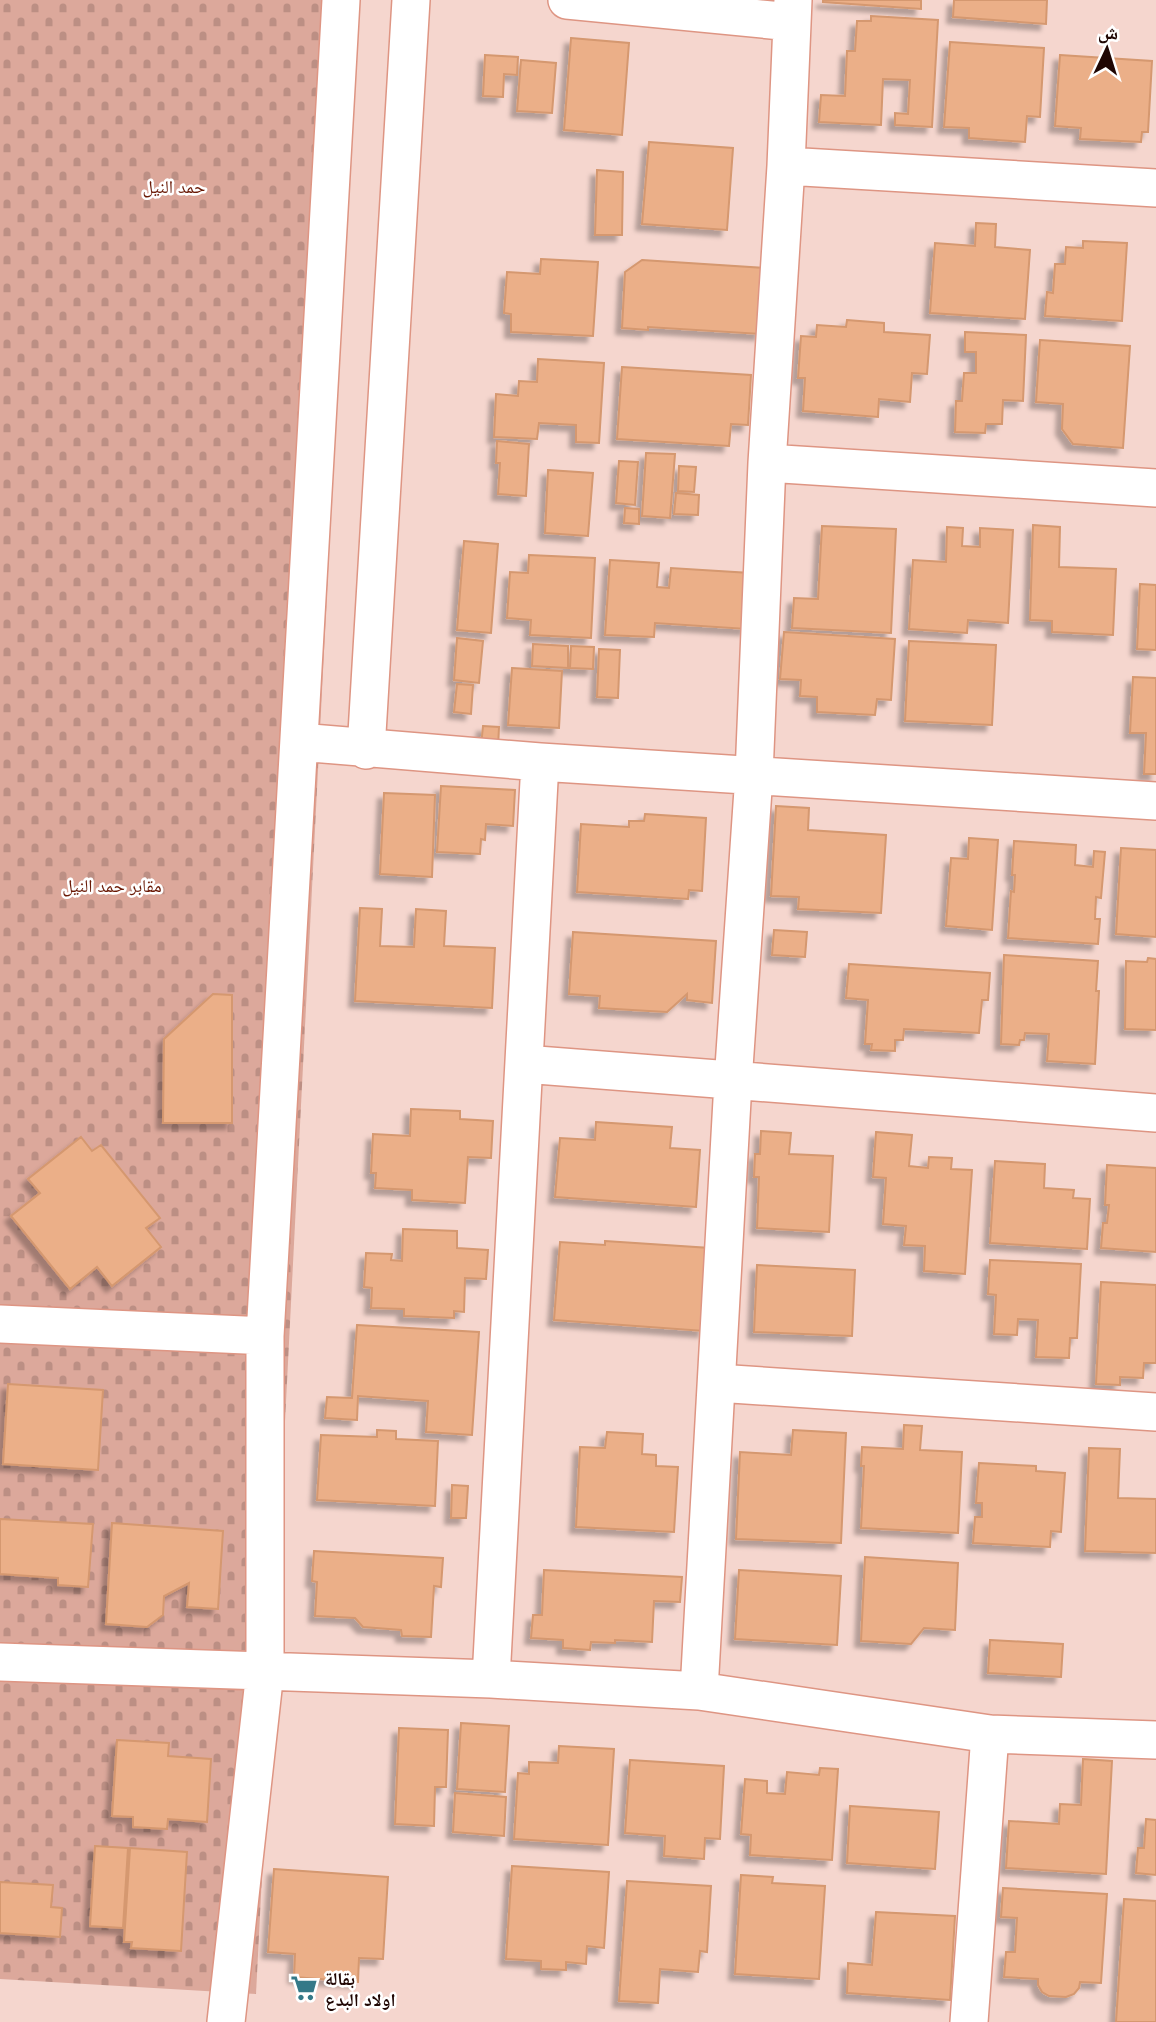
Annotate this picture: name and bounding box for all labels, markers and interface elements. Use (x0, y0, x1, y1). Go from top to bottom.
north arrow (1072, 14, 1142, 84)
text: ش (1097, 19, 1119, 45)
park label: حمد النيل (143, 175, 205, 198)
park label: مقابر حمد النيل (62, 874, 162, 897)
place label: بقالة اولاد البدع (325, 1967, 396, 2011)
supermarket icon: بقالة اولاد البدع (289, 1973, 319, 2003)

